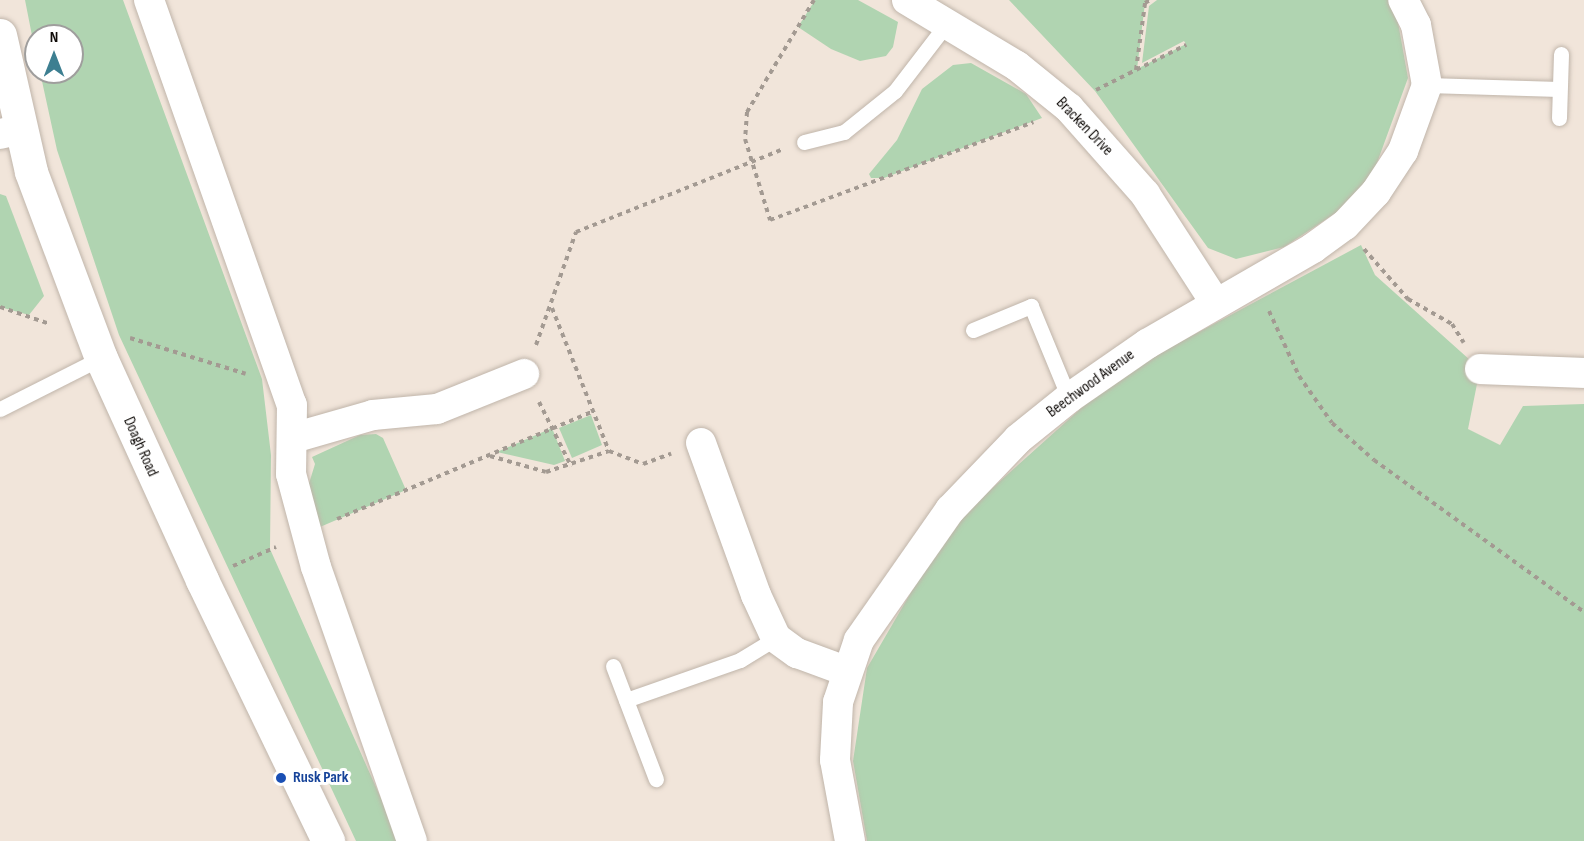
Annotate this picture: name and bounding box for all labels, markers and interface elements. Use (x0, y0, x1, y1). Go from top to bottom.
north arrow (24, 24, 84, 84)
text: N (50, 28, 58, 47)
street label: Bracken Drive (1052, 94, 1116, 160)
street label: Beechwood Avenue (1043, 346, 1139, 422)
street label: Doagh Road (118, 414, 162, 480)
place label: Rusk Park (293, 768, 348, 788)
marker: Rusk Park (274, 771, 288, 785)

